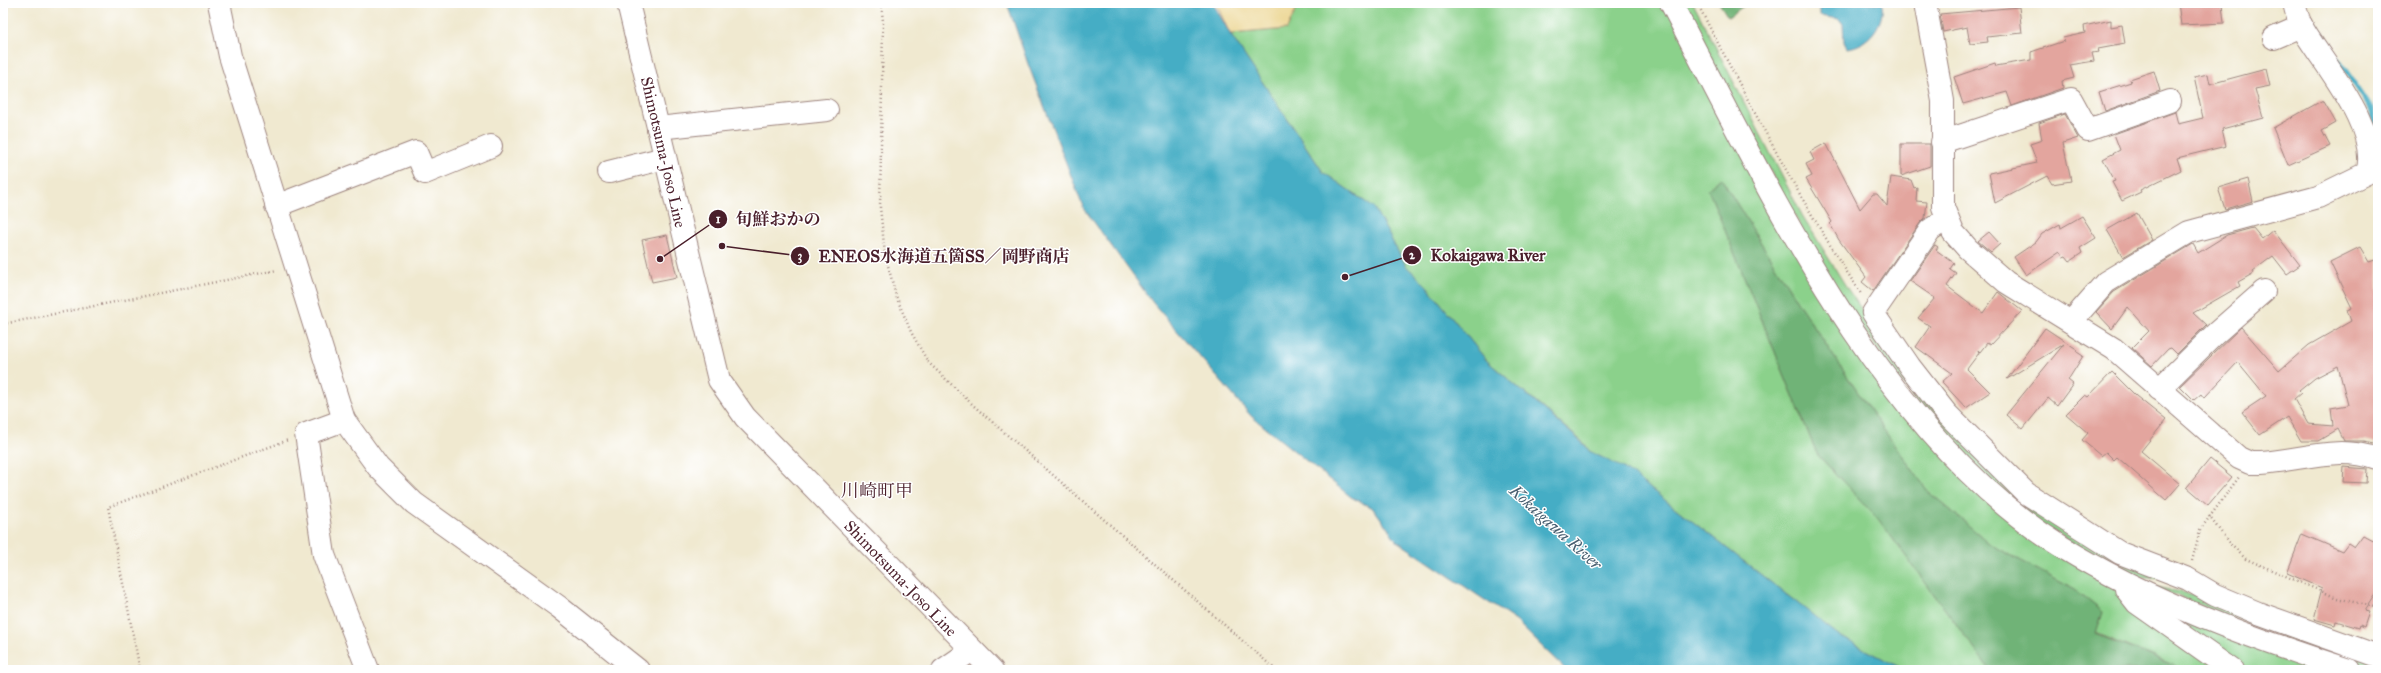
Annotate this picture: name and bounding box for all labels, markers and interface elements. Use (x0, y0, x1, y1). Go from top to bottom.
street label: Shimotsuma-Joso Line (636, 75, 690, 230)
callout: 旬鮮おかの (708, 205, 829, 234)
text: 旬鮮おかの (736, 209, 821, 230)
text: 1 (716, 212, 721, 226)
callout: Kokaigawa River (1402, 241, 1553, 270)
callout: ENEOS水海道五箇SS／岡野商店 (790, 242, 1077, 271)
text: Kokaigawa River (1431, 245, 1546, 266)
text: ENEOS水海道五箇SS／岡野商店 (818, 246, 1070, 267)
text: 2 (1409, 248, 1416, 262)
text: 3 (798, 249, 803, 264)
district label: 川崎町甲 (841, 480, 913, 502)
water label: Kokaigawa River (1504, 480, 1607, 575)
street label: Shimotsuma-Joso Line (840, 516, 961, 641)

